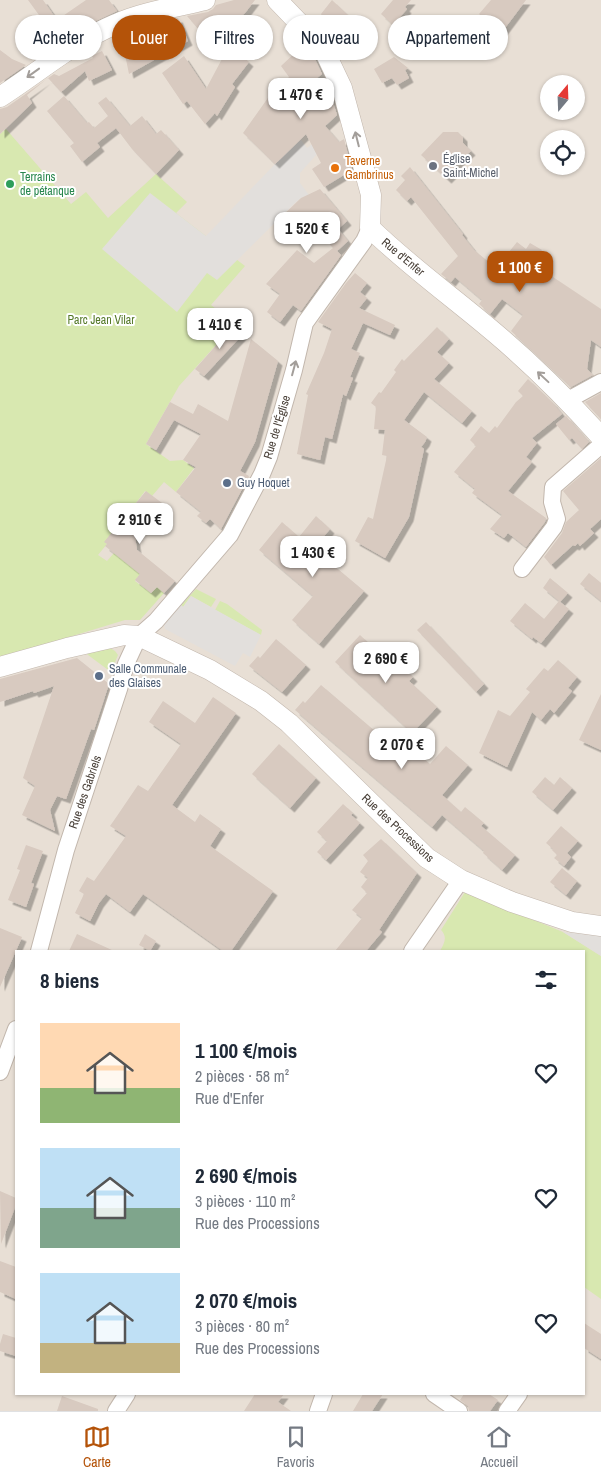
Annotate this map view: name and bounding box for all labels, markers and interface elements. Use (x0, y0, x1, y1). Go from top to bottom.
chip: Acheter (15, 15, 102, 60)
chip: Louer (112, 15, 186, 60)
chip: Filtres (196, 15, 273, 60)
chip: Nouveau (283, 15, 378, 60)
chip: Appartement (388, 15, 508, 60)
one-way arrow (27, 68, 40, 79)
north arrow (540, 75, 585, 120)
map controls (540, 75, 585, 175)
pin: 1 470 € (255, 78, 347, 120)
text: 1 470 € (279, 83, 323, 105)
button: locate (540, 130, 585, 175)
one-way arrow (352, 131, 361, 147)
place label: Église Saint-Michel (443, 151, 498, 181)
place label: Taverne Gambrinus (345, 153, 394, 183)
marker: Église Saint-Michel (427, 160, 439, 172)
marker: Taverne Gambrinus (329, 162, 341, 174)
place label: Terrains de pétanque (20, 169, 75, 199)
marker: Terrains de pétanque (4, 178, 16, 190)
pin: 1 520 € (261, 212, 353, 254)
text: 1 520 € (285, 217, 329, 239)
street label: Rue d'Enfer (378, 234, 428, 280)
pin: 1 100 € (474, 250, 566, 293)
text: 1 100 € (498, 256, 542, 278)
pin: 1 410 € (174, 308, 266, 350)
park label: Parc Jean Vilar (67, 312, 135, 328)
text: 1 410 € (198, 313, 242, 335)
one-way arrow (290, 361, 299, 377)
one-way arrow (537, 371, 549, 383)
street label: Rue de l'Église (260, 393, 294, 461)
place label: Guy Hoquet (237, 475, 290, 491)
marker: Guy Hoquet (221, 477, 233, 489)
pin: 2 910 € (94, 502, 186, 545)
text: 2 910 € (118, 508, 162, 530)
pin: 1 430 € (267, 536, 359, 578)
text: 1 430 € (291, 541, 335, 563)
pin: 2 690 € (340, 642, 432, 684)
text: 2 690 € (364, 647, 408, 669)
place label: Salle Communale des Glaises (109, 661, 187, 691)
marker: Salle Communale des Glaises (93, 670, 105, 682)
pin: 2 070 € (356, 728, 448, 770)
text: 2 070 € (380, 733, 424, 755)
street label: Rue des Gabriels (65, 753, 105, 831)
street label: Rue des Processions (358, 790, 438, 866)
text: 8 biens (40, 966, 99, 995)
icon: filters (532, 966, 560, 994)
text: 1 100 €/mois (195, 1036, 297, 1065)
icon: home (80, 1043, 140, 1103)
icon: heart (532, 1059, 560, 1087)
text: 2 pièces · 58 m² (195, 1065, 289, 1087)
text: Rue d'Enfer (195, 1087, 264, 1109)
text: 2 690 €/mois (195, 1161, 297, 1190)
icon: home (80, 1168, 140, 1228)
icon: heart (532, 1184, 560, 1212)
text: 3 pièces · 110 m² (195, 1190, 295, 1212)
text: Rue des Processions (195, 1212, 320, 1234)
text: 2 070 €/mois (195, 1286, 297, 1315)
icon: home (80, 1293, 140, 1353)
icon: heart (532, 1309, 560, 1337)
text: 3 pièces · 80 m² (195, 1315, 289, 1337)
text: Rue des Processions (195, 1337, 320, 1359)
tab: Carte (83, 1423, 111, 1471)
tab: Favoris (277, 1423, 315, 1471)
tab: Accueil (480, 1423, 518, 1471)

